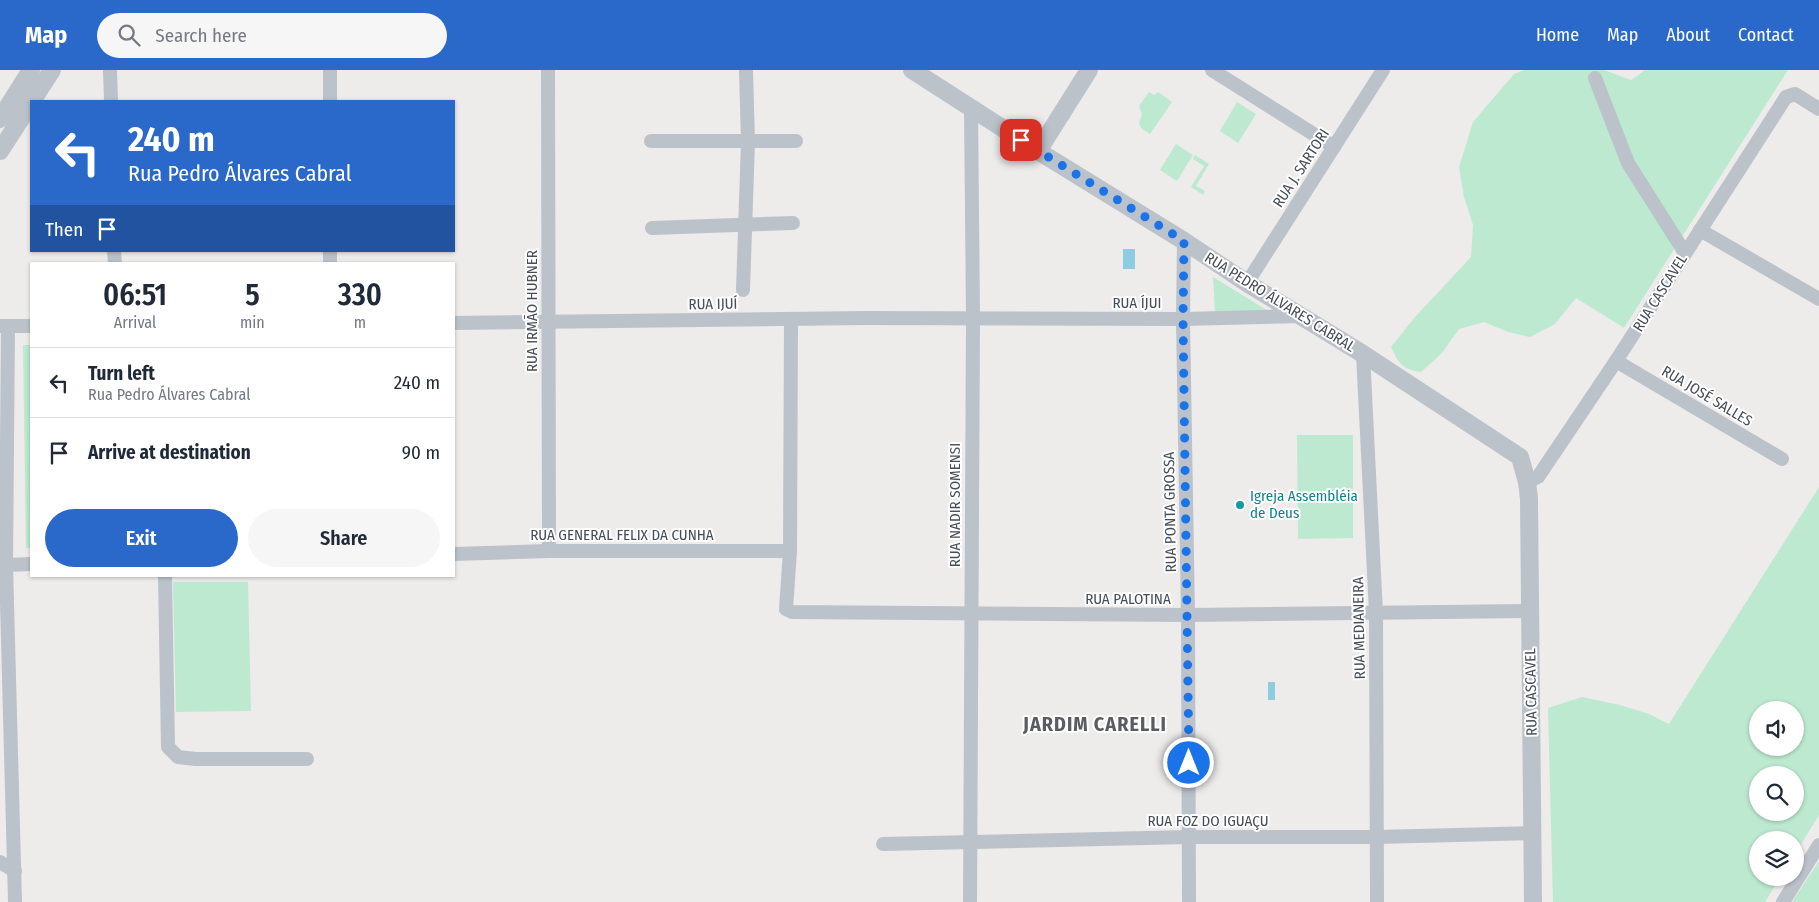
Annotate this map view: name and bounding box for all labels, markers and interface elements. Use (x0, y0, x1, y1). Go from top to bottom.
search box (97, 13, 447, 58)
text: Map (25, 21, 67, 49)
icon: search (115, 21, 143, 49)
text: Search here (155, 24, 247, 47)
text: Home (1536, 24, 1579, 46)
text: Map (1607, 24, 1638, 46)
text: About (1666, 24, 1710, 46)
text: Contact (1738, 24, 1794, 46)
text: 240 m (128, 118, 215, 160)
pin (1000, 119, 1042, 161)
icon: left (45, 120, 110, 185)
street label: RUA J. SARTORI (1269, 125, 1333, 211)
icon: arrive (1007, 126, 1035, 154)
text: Rua Pedro Álvares Cabral (128, 160, 351, 187)
icon: arrive (93, 215, 121, 243)
text: Then (45, 218, 83, 241)
street label: RUA PEDRO ÁLVARES CABRAL (1201, 248, 1359, 356)
street label: RUA IRMÃO HUBNER (523, 250, 541, 372)
street label: RUA CASCAVEL (1629, 251, 1691, 335)
text: 06:51 (103, 277, 167, 313)
text: 5 (245, 277, 260, 313)
text: 330 (338, 277, 382, 313)
street label: RUA ÍJUI (1113, 294, 1161, 312)
street label: RUA IJUÍ (688, 295, 738, 313)
text: Arrival (114, 313, 156, 332)
text: min (240, 313, 265, 332)
text: m (354, 313, 366, 332)
text: Turn left (88, 362, 155, 385)
street label: RUA JOSÉ SALLES (1658, 362, 1756, 430)
icon: left (45, 369, 73, 397)
text: 240 m (394, 371, 440, 394)
text: Rua Pedro Álvares Cabral (88, 385, 251, 404)
icon: arrive (45, 439, 73, 467)
text: Arrive at destination (88, 441, 251, 464)
text: 90 m (402, 441, 440, 464)
street label: RUA NADIR SOMENSI (946, 443, 964, 567)
street label: RUA PONTA GROSSA (1160, 451, 1180, 573)
place label: Igreja Assembléia de Deus (1250, 487, 1358, 522)
marker: Igreja Assembléia de Deus (1234, 499, 1246, 511)
button: Exit (45, 509, 238, 567)
button: Share (248, 509, 440, 567)
street label: RUA GENERAL FELIX DA CUNHA (530, 526, 714, 544)
street label: RUA MEDIANEIRA (1349, 576, 1369, 679)
street label: RUA PALOTINA (1085, 590, 1171, 608)
street label: RUA CASCAVEL (1521, 648, 1541, 736)
map controls (1749, 701, 1804, 886)
button: sound (1749, 701, 1804, 756)
district label: JARDIM CARELLI (1022, 712, 1167, 736)
position arrow (1162, 736, 1214, 788)
button: search (1749, 766, 1804, 821)
street label: RUA FOZ DO IGUAÇU (1147, 812, 1269, 830)
button: layers (1749, 831, 1804, 886)

